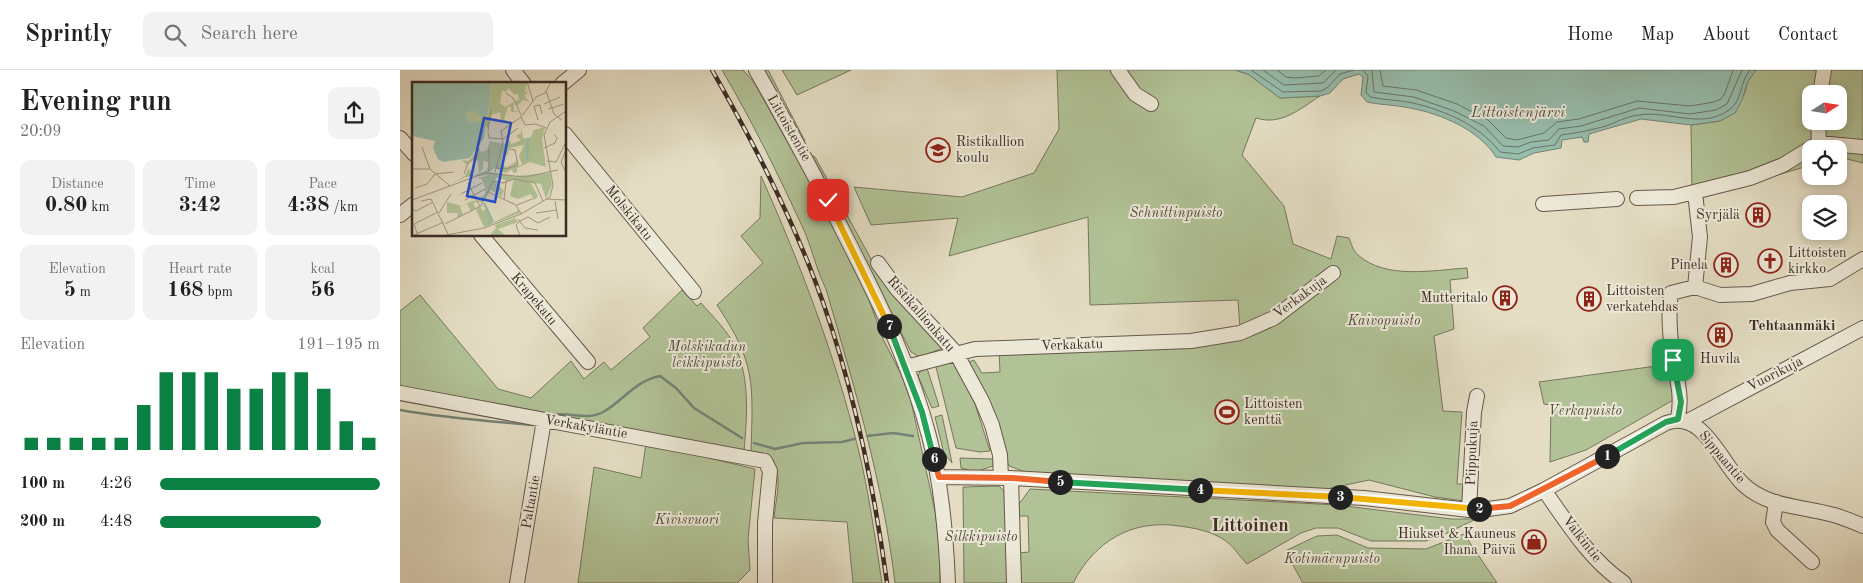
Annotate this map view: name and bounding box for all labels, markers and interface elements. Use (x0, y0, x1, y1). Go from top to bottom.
search box (143, 12, 493, 57)
icon: search (161, 21, 189, 49)
text: Sprintly (25, 23, 113, 47)
text: Search here (201, 25, 298, 44)
text: Home (1567, 26, 1613, 44)
text: Map (1641, 26, 1674, 44)
text: About (1702, 26, 1750, 44)
text: Contact (1778, 26, 1838, 44)
inset map (412, 82, 566, 236)
north arrow (1802, 85, 1848, 130)
map controls (1802, 85, 1847, 240)
button: share (328, 87, 380, 139)
text: Evening run (20, 89, 172, 117)
street label: Littoistentie (764, 93, 814, 163)
water label: Littoistenjärvi (1470, 106, 1565, 121)
text: 20:09 (20, 124, 62, 140)
place label: Ristikallion koulu (956, 135, 1025, 165)
school or university icon: Ristikallion koulu (925, 137, 951, 163)
button: locate (1802, 140, 1847, 185)
text: Distance (51, 177, 104, 191)
text: Time (184, 177, 216, 191)
text: Pace (308, 177, 337, 191)
pin (807, 179, 849, 221)
street label: Molskikatu (603, 183, 656, 244)
icon: check (814, 186, 842, 214)
text: 0.80 (45, 195, 87, 216)
text: 3:42 (179, 195, 221, 216)
text: 4:38 (287, 195, 330, 216)
button: layers (1802, 195, 1847, 240)
text: km (87, 200, 110, 214)
text: /km (330, 200, 358, 214)
building icon: Syrjälä (1745, 202, 1771, 228)
park label: Schnittinpuisto (1129, 206, 1223, 221)
place label: Syrjälä (1696, 208, 1740, 222)
place label: Littoisten kirkko (1788, 246, 1847, 276)
church icon: Littoisten kirkko (1757, 248, 1783, 274)
building icon: Pinela (1713, 252, 1739, 278)
place label: Pinela (1670, 258, 1708, 272)
text: Elevation (49, 262, 106, 276)
text: Heart rate (169, 262, 231, 276)
text: kcal (311, 262, 335, 276)
street label: Krapekatu (508, 270, 560, 328)
street label: Ristikallionkatu (884, 273, 958, 355)
street label: Verkakuja (1271, 273, 1329, 321)
text: 5 (64, 280, 76, 301)
text: 168 (167, 280, 204, 301)
text: 56 (310, 280, 335, 301)
place label: Littoisten verkatehdas (1606, 284, 1678, 314)
text: m (76, 285, 91, 299)
text: bpm (204, 285, 233, 299)
building icon: Mutteritalo (1492, 285, 1518, 311)
building icon: Littoisten verkatehdas (1576, 286, 1602, 312)
place label: Mutteritalo (1420, 291, 1488, 305)
pin: 7 (876, 314, 902, 338)
park label: Kaivopuisto (1347, 314, 1420, 329)
text: 7 (885, 319, 894, 333)
district label: Tehtaanmäki (1749, 319, 1835, 334)
building icon: Huvila (1707, 322, 1733, 348)
text: Elevation (20, 337, 85, 353)
text: 191–195 m (297, 337, 380, 353)
street label: Verkakatu (1041, 337, 1104, 353)
pin (1652, 339, 1694, 381)
park label: Molskikadun leikkipuisto (667, 340, 746, 371)
icon: arrive (1659, 346, 1687, 374)
place label: Huvila (1700, 352, 1740, 366)
street label: Vuorikuja (1745, 354, 1805, 394)
place label: Littoisten kenttä (1244, 397, 1303, 427)
sports icon: Littoisten kenttä (1214, 399, 1240, 425)
park label: Verkapuisto (1548, 404, 1622, 419)
street label: Verkakyläntie (543, 413, 629, 441)
street label: Piippukuja (1464, 420, 1480, 486)
street label: Sippaantie (1696, 428, 1748, 486)
pin: 1 (1594, 444, 1620, 468)
pin: 6 (922, 446, 946, 472)
text: 1 (1603, 449, 1612, 463)
text: 6 (930, 452, 939, 466)
pin: 5 (1048, 470, 1072, 494)
street label: Paltantie (519, 474, 543, 530)
text: 5 (1056, 475, 1065, 489)
text: 100 m (20, 476, 65, 492)
text: 4:26 (100, 476, 132, 492)
pin: 4 (1188, 478, 1212, 502)
text: 4 (1196, 483, 1205, 497)
pin: 3 (1328, 484, 1352, 510)
text: 3 (1336, 490, 1345, 504)
pin: 2 (1466, 496, 1492, 522)
text: 2 (1475, 502, 1484, 516)
park label: Kivisvuori (654, 513, 719, 527)
street label: Valkintie (1560, 513, 1604, 565)
text: 200 m (20, 514, 65, 530)
text: 4:48 (100, 514, 132, 530)
district label: Littoinen (1211, 517, 1289, 536)
place label: Hiukset & Kauneus Ihana Päivä (1398, 527, 1516, 557)
shop icon: Hiukset & Kauneus Ihana Päivä (1521, 529, 1547, 555)
park label: Silkkipuisto (945, 530, 1017, 545)
park label: Kotimäenpuisto (1283, 552, 1380, 567)

